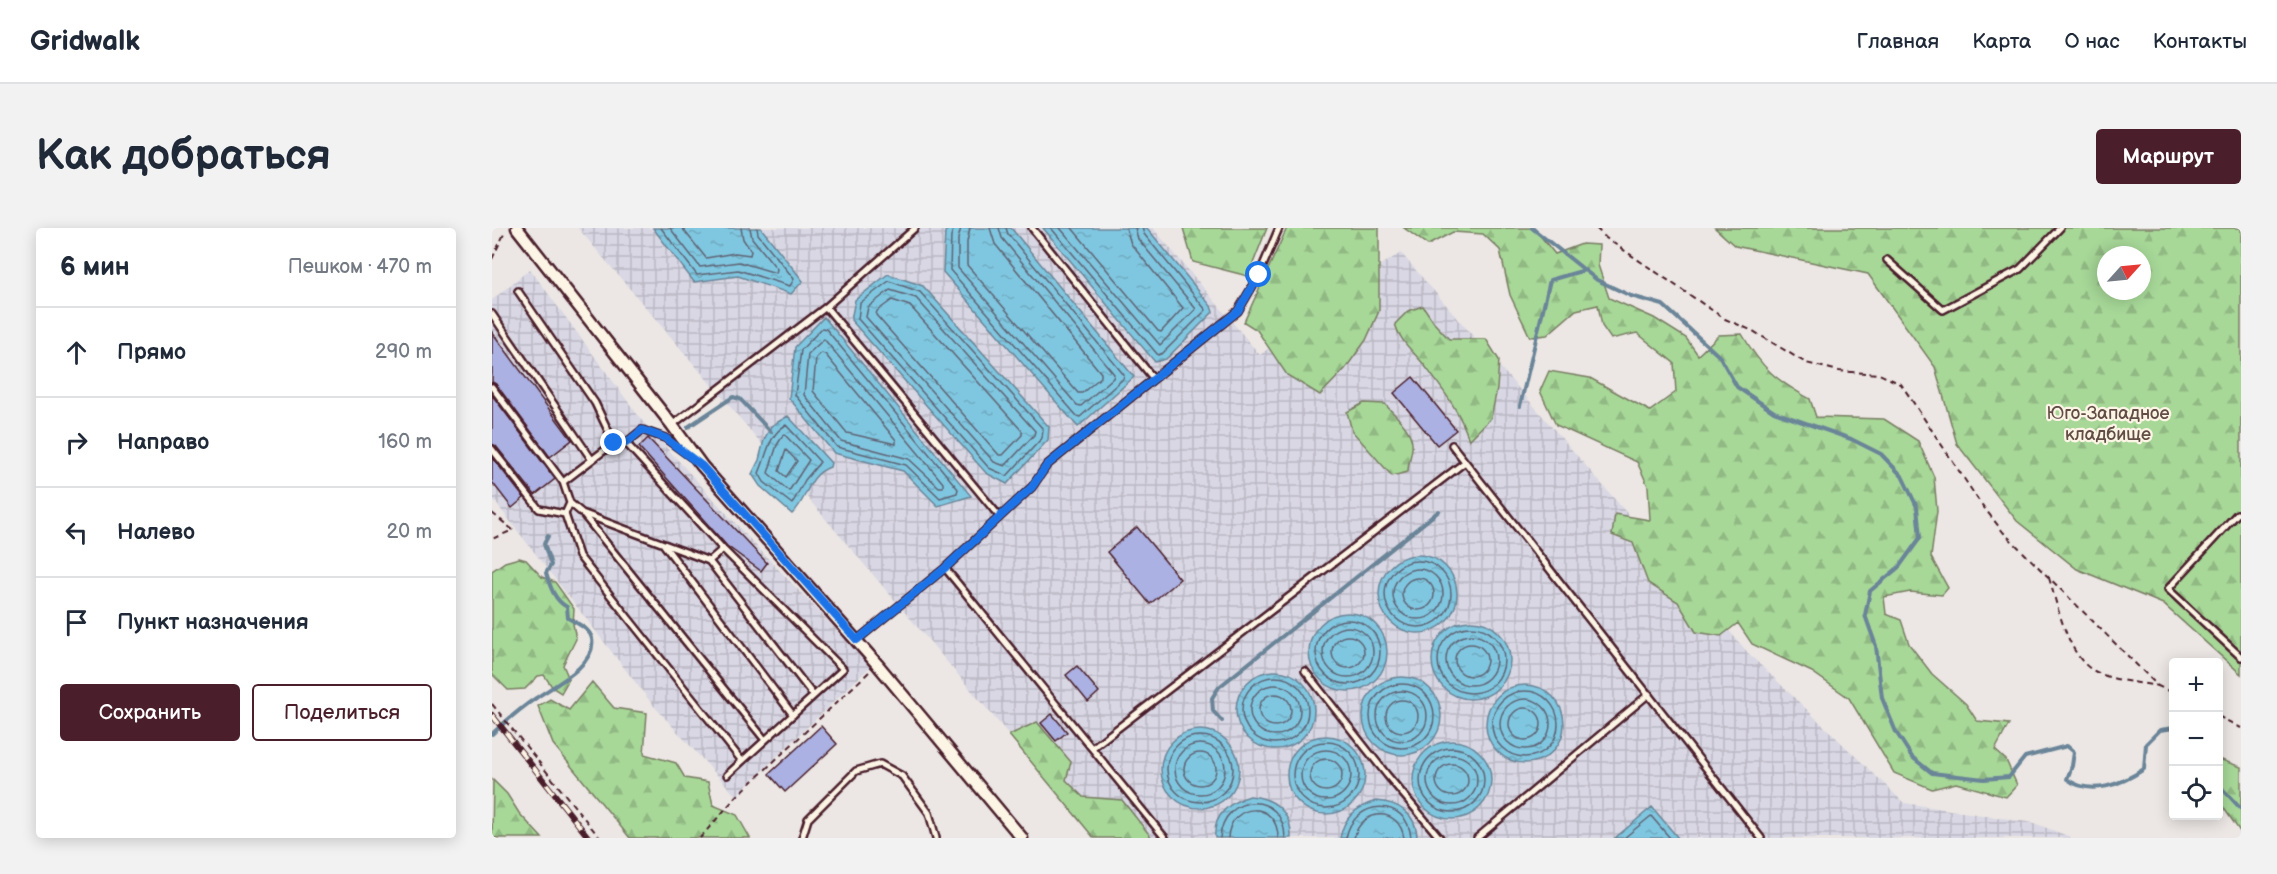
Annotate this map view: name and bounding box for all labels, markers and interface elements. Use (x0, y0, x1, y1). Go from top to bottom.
text: Gridwalk (30, 25, 140, 58)
text: Главная (1856, 29, 1939, 54)
text: Карта (1972, 29, 2031, 54)
text: О нас (2064, 29, 2120, 54)
text: Контакты (2153, 29, 2247, 54)
button: Маршрут (2096, 129, 2241, 184)
text: Как добраться (36, 131, 331, 182)
north arrow (2097, 246, 2151, 300)
text: 6 мин (60, 252, 130, 283)
text: Пешком · 470 m (288, 255, 432, 279)
route start (1245, 261, 1271, 287)
icon: ahead (60, 336, 93, 369)
text: Прямо (117, 339, 186, 366)
text: 290 m (375, 340, 432, 364)
park label: Юго-Западное кладбище (2046, 403, 2170, 445)
icon: right (60, 426, 93, 459)
text: Направо (117, 429, 209, 456)
route end (600, 429, 626, 455)
text: 160 m (378, 430, 432, 454)
icon: left (60, 516, 93, 549)
text: Налево (117, 519, 195, 546)
text: 20 m (387, 520, 432, 544)
icon: arrive (60, 606, 93, 639)
text: Пункт назначения (117, 609, 309, 636)
map controls (2169, 658, 2223, 820)
button: + (2169, 658, 2223, 712)
button: Сохранить (60, 684, 240, 741)
button: Поделиться (252, 684, 432, 741)
button: − (2169, 712, 2223, 766)
button: locate (2169, 766, 2223, 820)

